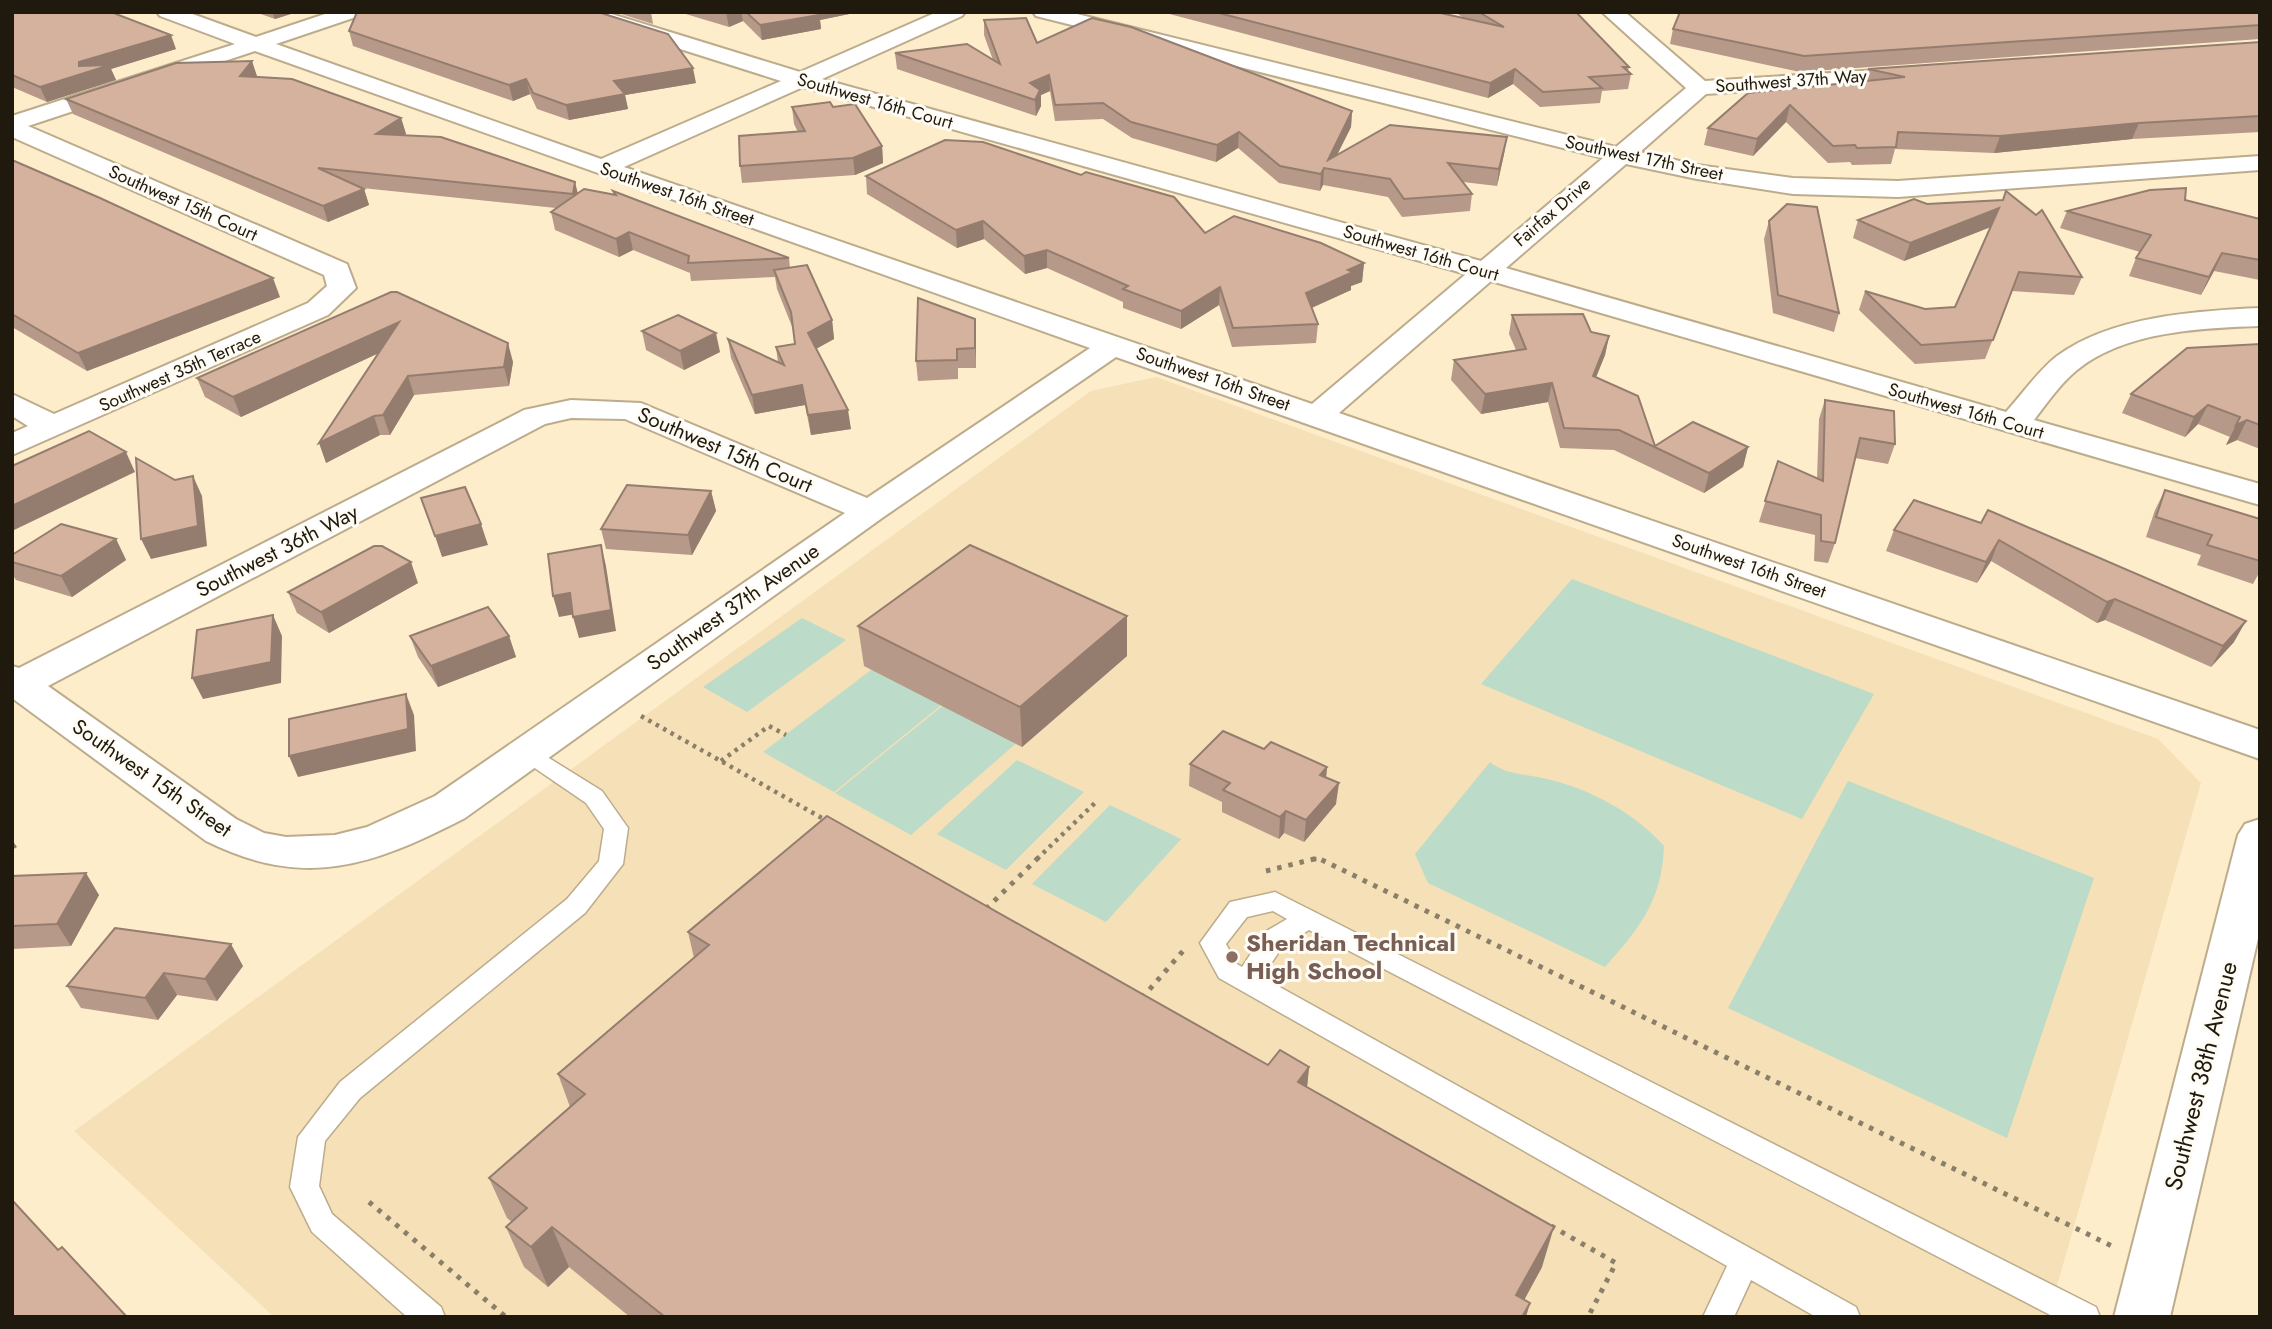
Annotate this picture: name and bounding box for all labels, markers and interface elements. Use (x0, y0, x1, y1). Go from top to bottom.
street label: Southwest 37th Way (1714, 63, 1868, 99)
street label: Southwest 16th Court (794, 66, 957, 136)
street label: Southwest 17th Street (1563, 129, 1726, 188)
street label: Southwest 16th Street (596, 155, 758, 233)
street label: Southwest 15th Court (104, 158, 262, 248)
street label: Fairfax Drive (1508, 171, 1596, 253)
street label: Southwest 16th Court (1340, 218, 1503, 288)
street label: Southwest 35th Terrace (95, 324, 265, 418)
street label: Southwest 16th Street (1132, 340, 1294, 418)
street label: Southwest 16th Court (1885, 376, 2048, 446)
street label: Southwest 15th Court (633, 400, 817, 500)
street label: Southwest 36th Way (191, 497, 364, 605)
street label: Southwest 16th Street (1668, 527, 1830, 605)
street label: Southwest 37th Avenue (641, 536, 826, 678)
street label: Southwest 15th Street (66, 712, 238, 844)
place label: Sheridan Technical High School (1246, 925, 1456, 988)
marker: Sheridan Technical High School (1224, 949, 1240, 965)
street label: Southwest 38th Avenue (2155, 958, 2246, 1194)

